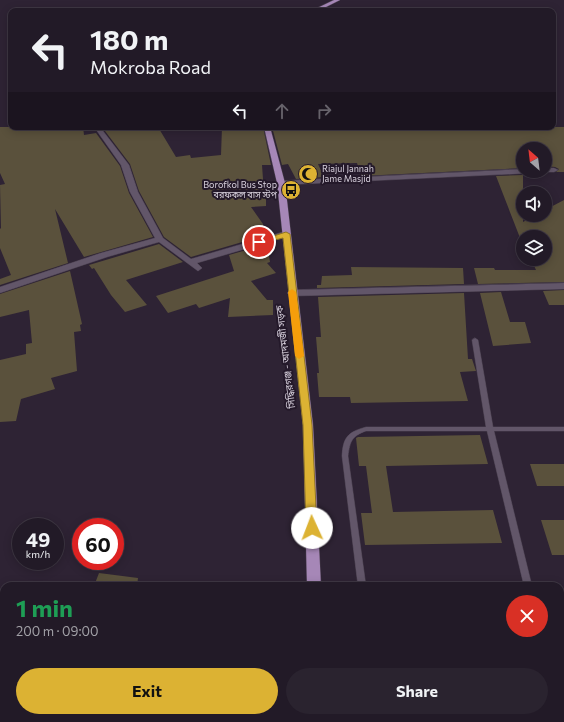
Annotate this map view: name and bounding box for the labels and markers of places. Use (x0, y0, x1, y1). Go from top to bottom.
mosque icon: Riajul Jannah Jame Masjid (297, 163, 319, 185)
place label: Riajul Jannah Jame Masjid (322, 163, 374, 184)
place label: Borofkol Bus Stop বরফকল বাস স্টপ (203, 179, 278, 200)
bus stop icon: Borofkol Bus Stop বরফকল বাস স্টপ (280, 179, 302, 201)
pin (242, 225, 276, 259)

